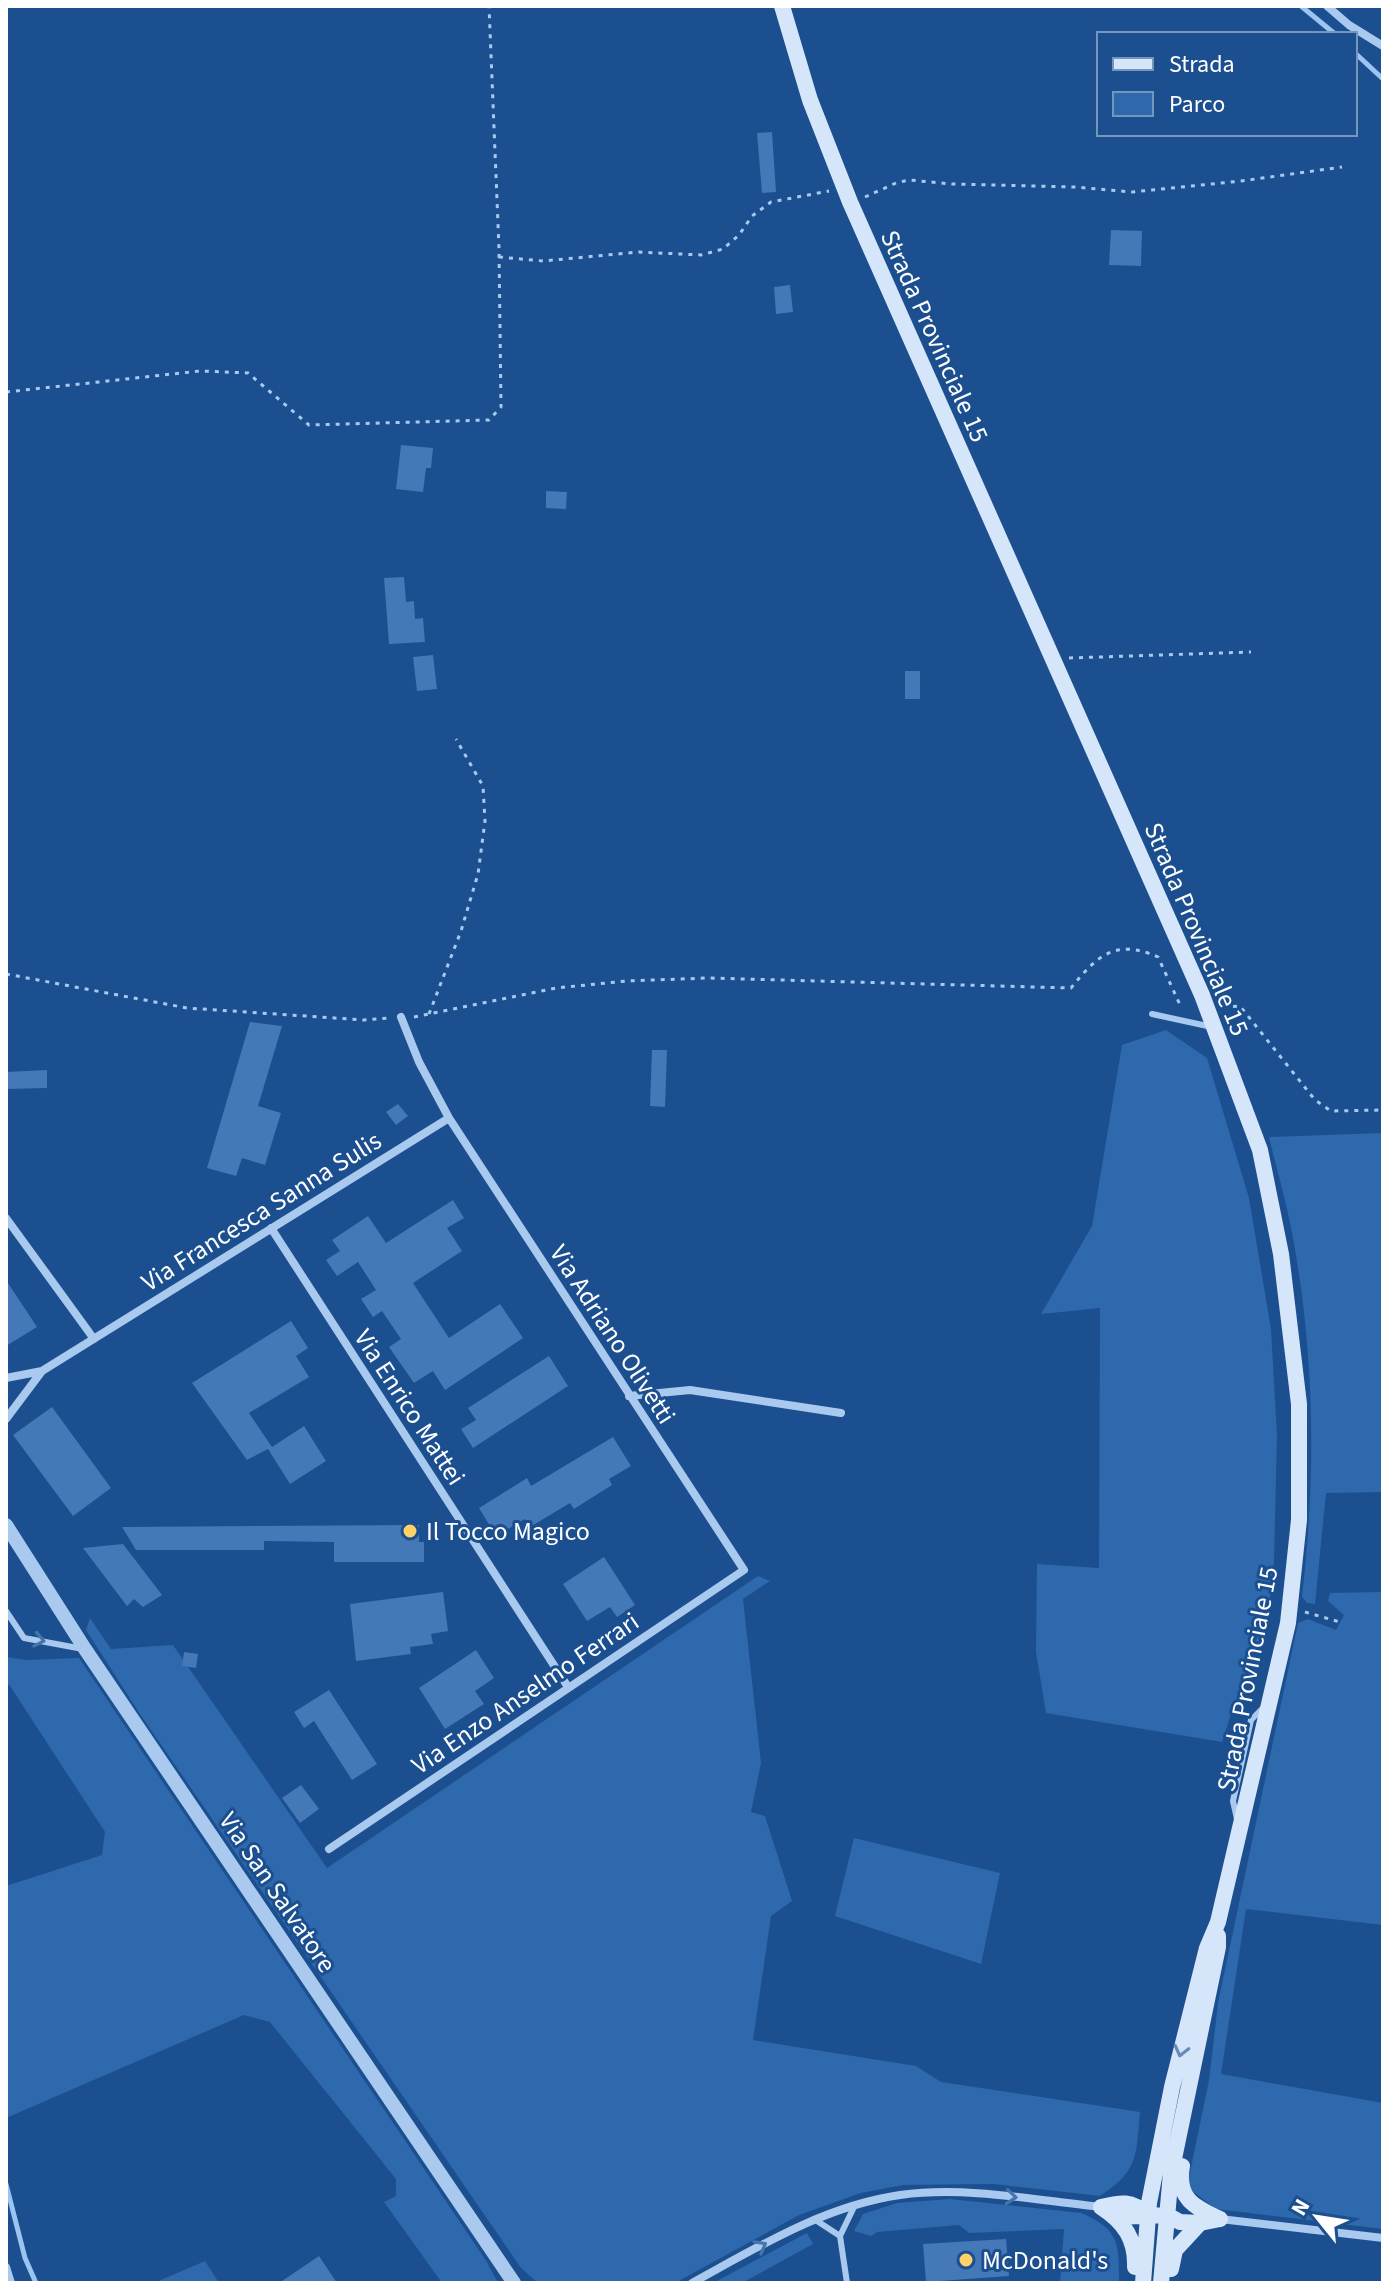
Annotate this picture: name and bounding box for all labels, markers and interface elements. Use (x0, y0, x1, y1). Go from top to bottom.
legend (1097, 32, 1357, 136)
text: Strada (1169, 47, 1235, 82)
text: Parco (1169, 87, 1225, 122)
street label: Strada Provinciale 15 (871, 224, 998, 448)
street label: Strada Provinciale 15 (1135, 817, 1258, 1042)
street label: Via Francesca Sanna Sulis (134, 1122, 389, 1300)
street label: Via Adriano Olivetti (541, 1237, 684, 1431)
street label: Via Enrico Mattei (345, 1322, 474, 1493)
place label: Il Tocco Magico (426, 1513, 590, 1550)
marker: Il Tocco Magico (401, 1522, 419, 1540)
street label: Strada Provinciale 15 (1208, 1563, 1287, 1795)
street label: Via Enzo Anselmo Ferrari (404, 1603, 646, 1783)
one-way arrow (32, 1631, 45, 1648)
street label: Via San Salvatore (210, 1805, 345, 1980)
one-way arrow (1173, 2043, 1190, 2057)
north arrow (1277, 2177, 1357, 2257)
one-way arrow (1004, 2189, 1017, 2206)
text: N (1283, 2193, 1318, 2222)
one-way arrow (752, 2240, 767, 2255)
place label: McDonald's (982, 2242, 1108, 2279)
marker: McDonald's (957, 2251, 975, 2269)

